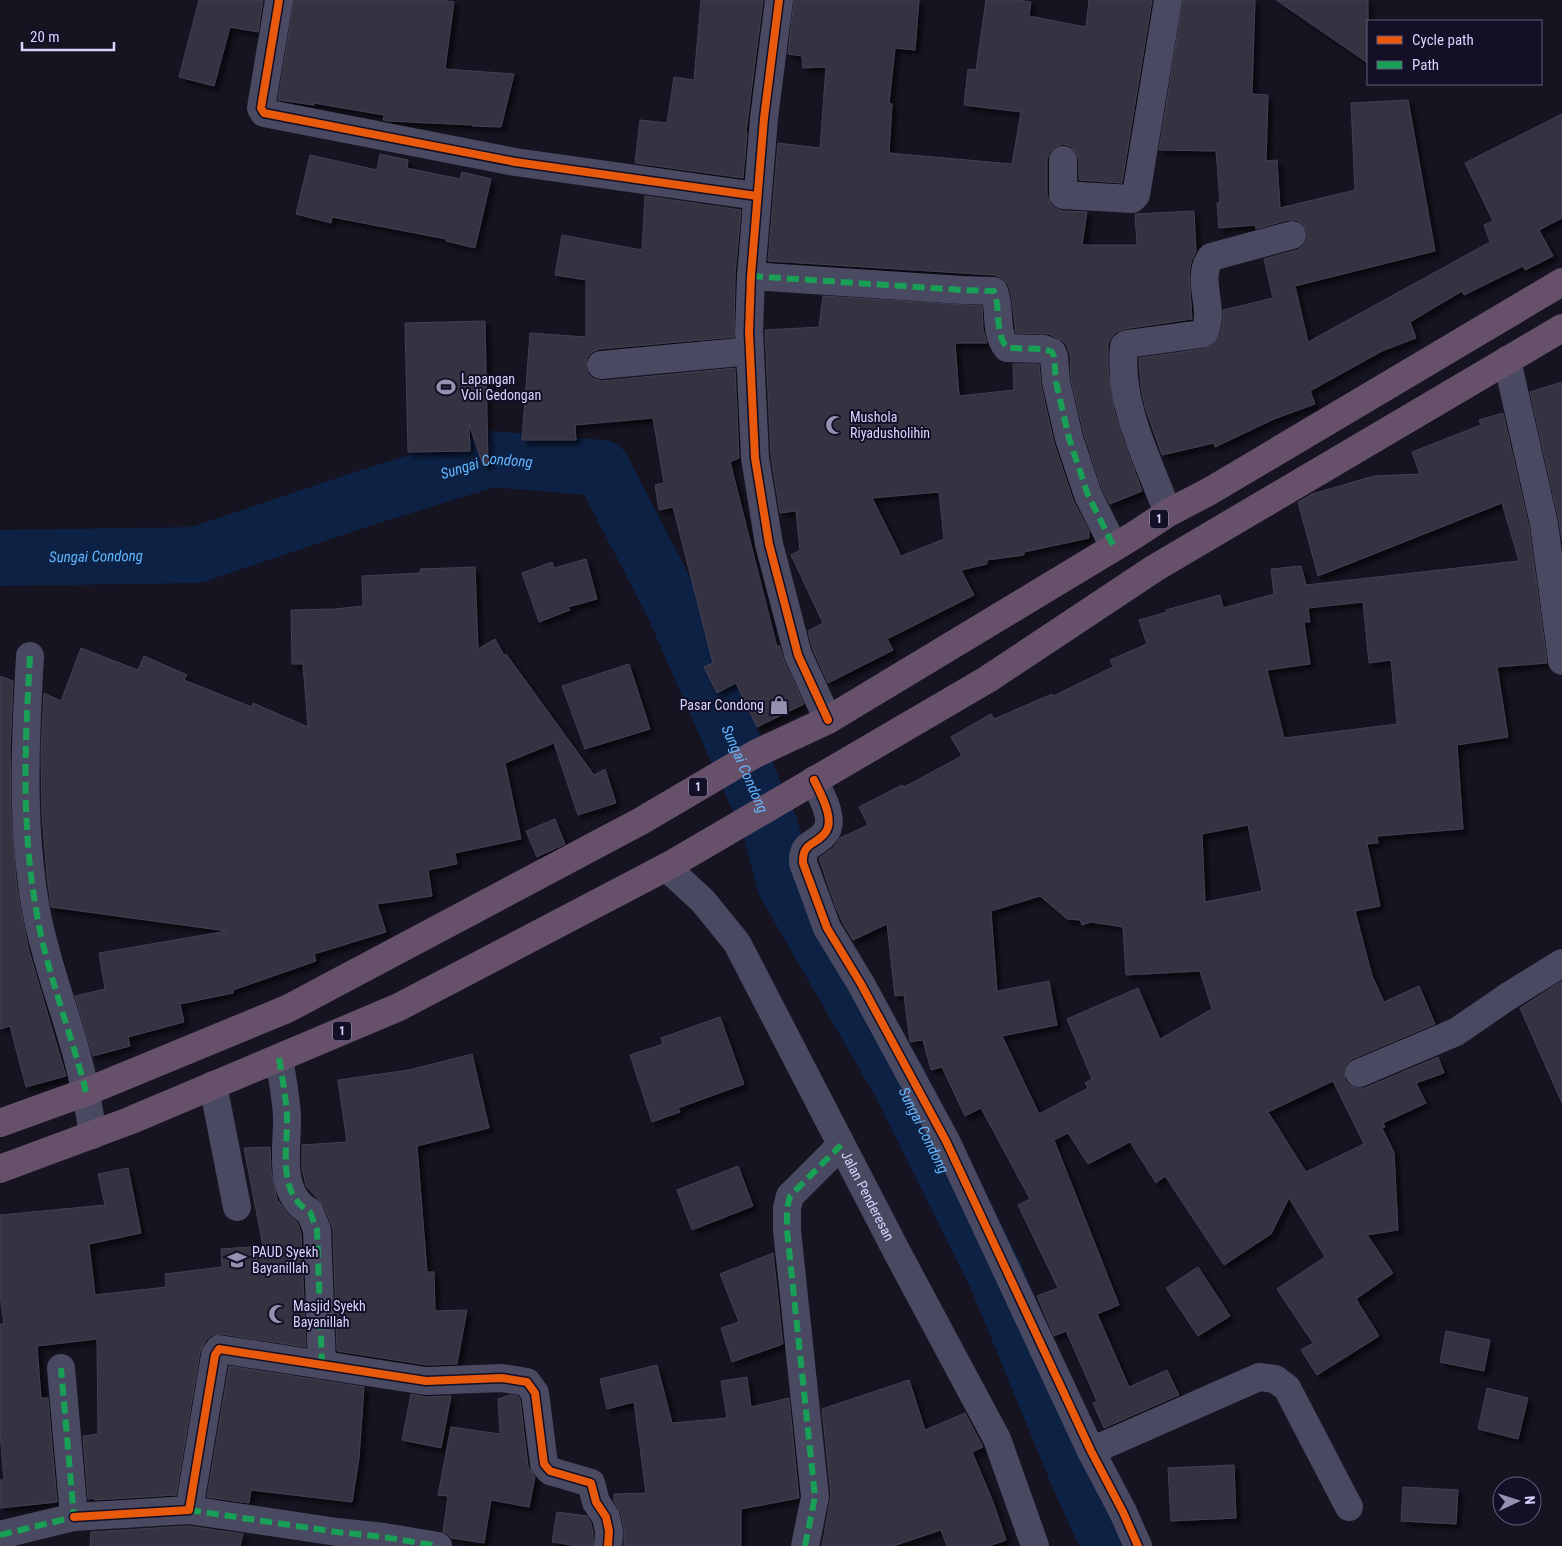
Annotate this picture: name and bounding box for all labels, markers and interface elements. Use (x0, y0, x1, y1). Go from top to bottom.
scale bar (22, 20, 115, 52)
legend (1367, 20, 1542, 85)
text: 20 m (30, 28, 60, 46)
text: Cycle path (1412, 31, 1474, 49)
text: Path (1412, 56, 1439, 74)
place label: Lapangan Voli Gedongan (461, 371, 541, 403)
sports icon: Lapangan Voli Gedongan (435, 376, 457, 398)
place label: Mushola Riyadusholihin (850, 409, 930, 441)
mosque icon: Mushola Riyadusholihin (824, 414, 846, 436)
water label: Sungai Condong (438, 450, 533, 483)
road number: 1 (1150, 509, 1168, 528)
water label: Sungai Condong (49, 547, 143, 566)
shop icon: Pasar Condong (768, 694, 790, 716)
place label: Pasar Condong (680, 697, 764, 713)
water label: Sungai Condong (718, 722, 772, 816)
road number: 1 (689, 778, 707, 796)
road number: 1 (333, 1021, 351, 1040)
water label: Sungai Condong (895, 1084, 953, 1177)
street label: Jalan Penderesan (838, 1148, 898, 1243)
place label: PAUD Syekh Bayanillah (252, 1244, 318, 1276)
school or university icon: PAUD Syekh Bayanillah (226, 1249, 248, 1271)
place label: Masjid Syekh Bayanillah (293, 1298, 366, 1330)
mosque icon: Masjid Syekh Bayanillah (267, 1303, 289, 1325)
north arrow (1492, 1476, 1542, 1526)
text: N (1522, 1495, 1538, 1505)

